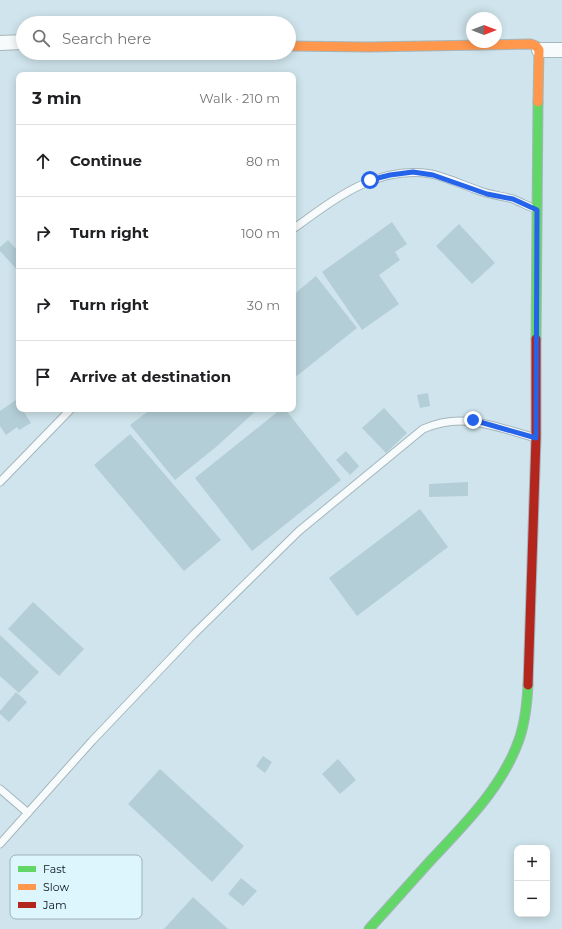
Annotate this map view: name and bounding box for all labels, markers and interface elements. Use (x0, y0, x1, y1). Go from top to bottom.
north arrow (466, 12, 502, 48)
search box (16, 16, 296, 60)
icon: search (30, 27, 52, 49)
text: Search here (62, 29, 151, 48)
text: 3 min (32, 88, 82, 108)
text: Walk · 210 m (199, 90, 280, 106)
icon: ahead (32, 150, 54, 172)
text: Continue (70, 151, 142, 170)
text: 80 m (246, 153, 280, 169)
route start (361, 171, 379, 189)
icon: right (32, 222, 54, 244)
text: Turn right (70, 223, 149, 242)
text: 100 m (241, 225, 280, 241)
icon: right (32, 294, 54, 316)
text: Turn right (70, 295, 149, 314)
text: 30 m (247, 297, 280, 313)
icon: arrive (32, 366, 54, 388)
text: Arrive at destination (70, 367, 231, 386)
route end (464, 411, 482, 429)
map controls (514, 845, 550, 917)
button: + (514, 845, 550, 881)
legend (10, 855, 142, 919)
text: Fast (43, 862, 67, 876)
text: Slow (43, 880, 69, 894)
button: − (514, 881, 550, 917)
text: Jam (42, 898, 67, 912)

